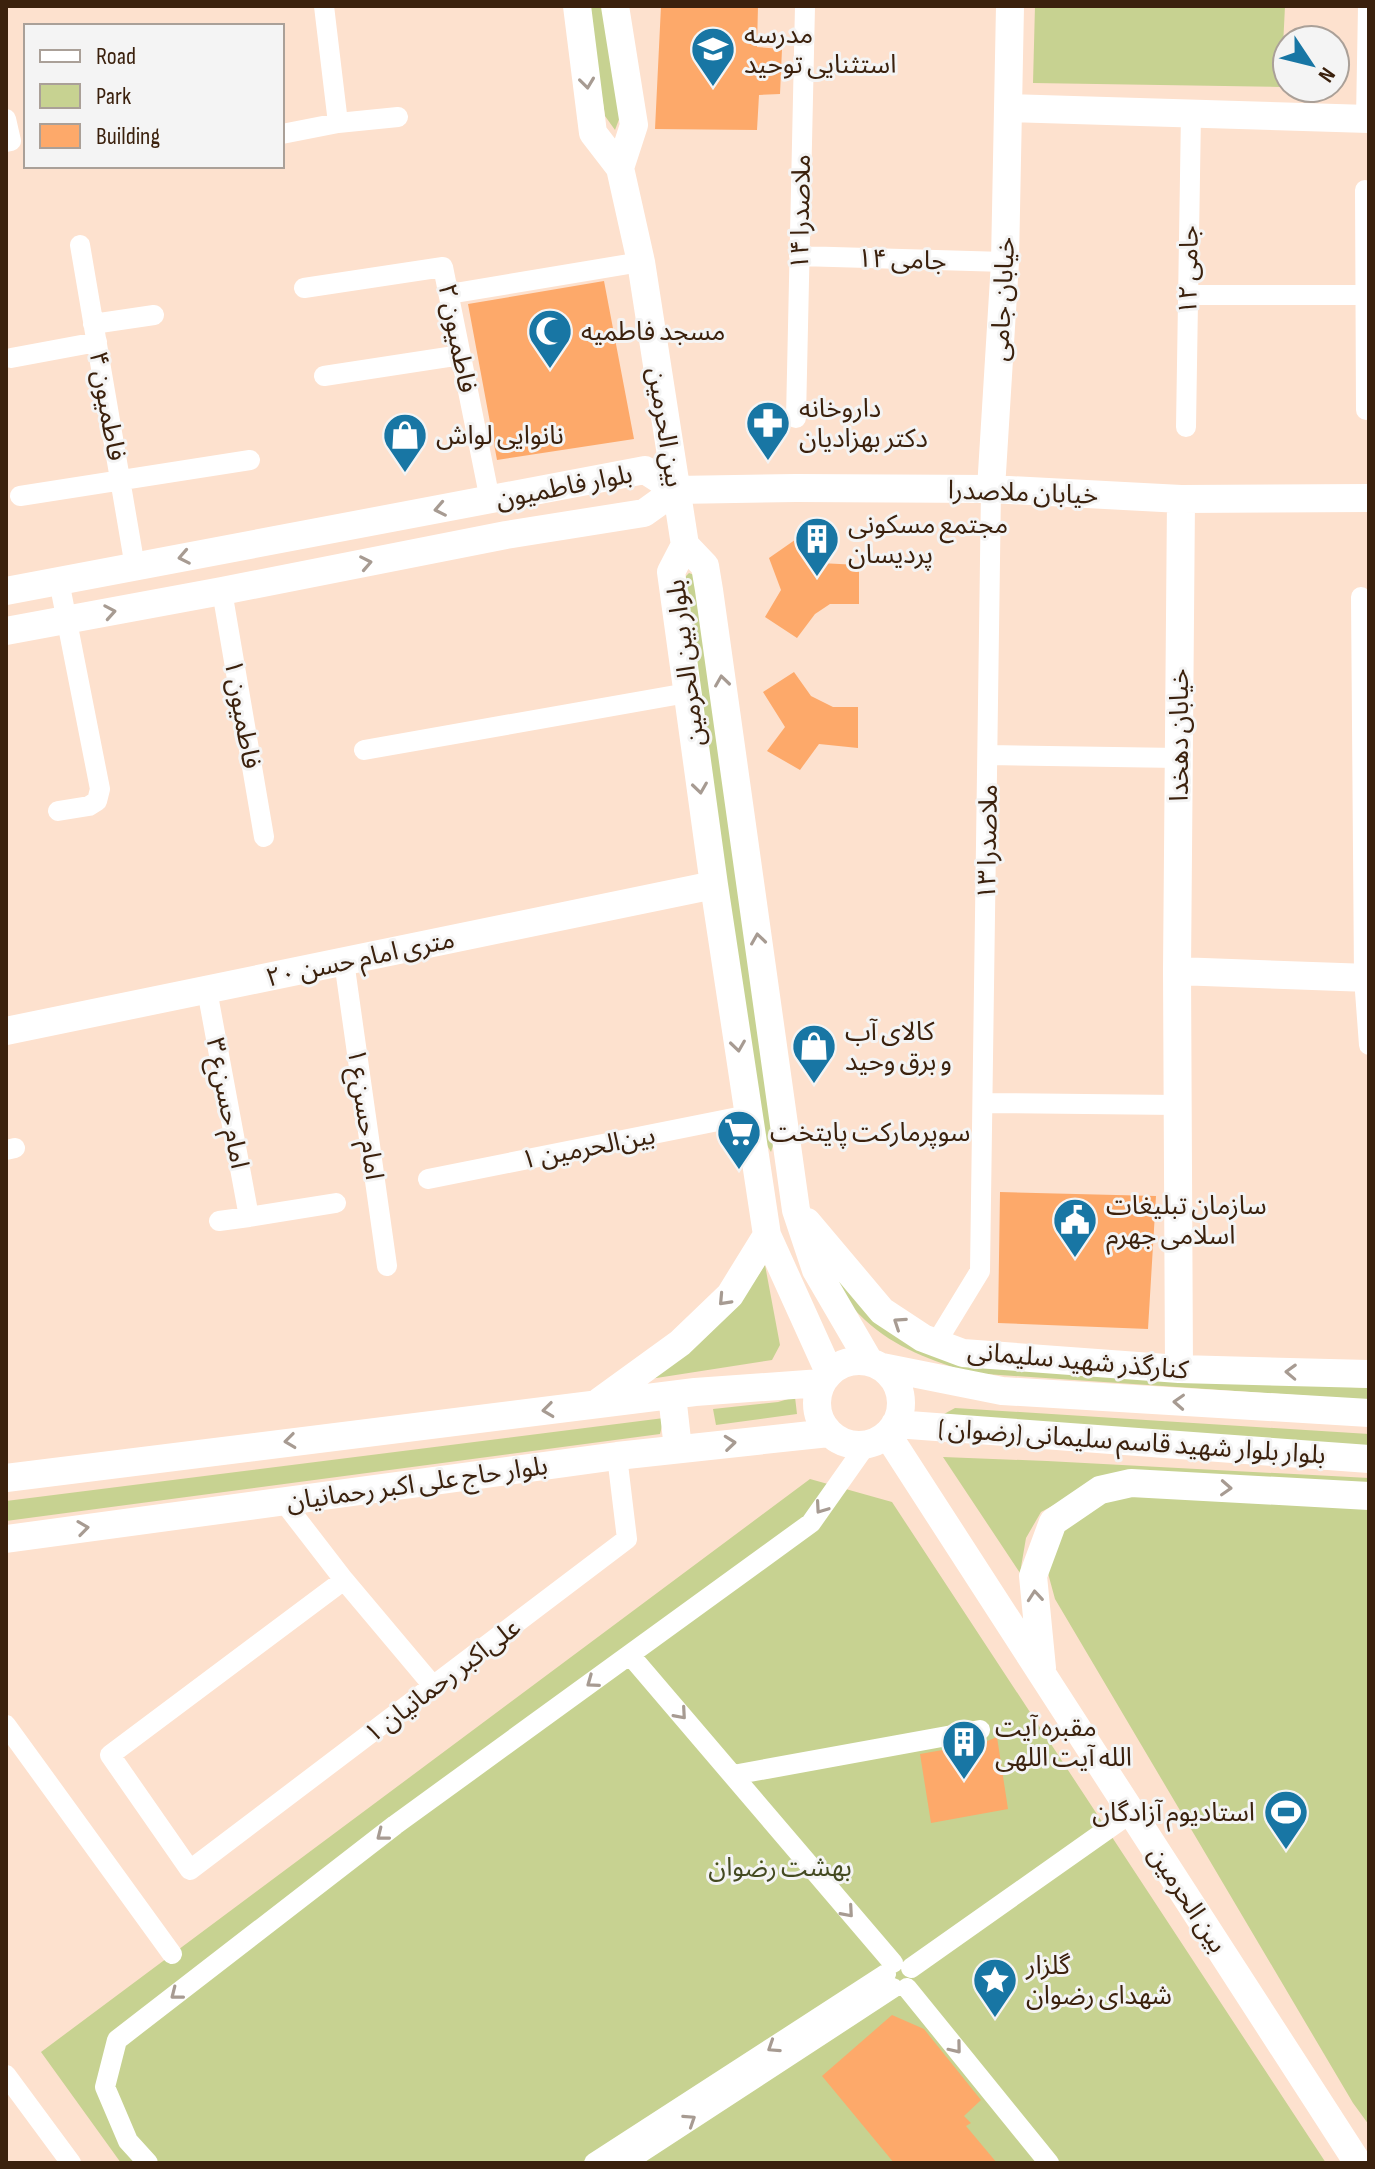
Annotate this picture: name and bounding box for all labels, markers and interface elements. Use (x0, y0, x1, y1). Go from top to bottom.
place label: مدرسه استثنایی توحید (744, 20, 896, 81)
legend (24, 24, 284, 168)
north arrow (1271, 24, 1351, 104)
school or university icon: مدرسه استثنایی توحید (689, 25, 737, 88)
text: Road (96, 42, 136, 71)
text: N (1312, 62, 1341, 87)
one-way arrow (578, 76, 595, 90)
text: Park (96, 82, 131, 111)
text: Building (96, 122, 160, 151)
street label: ملاصدرا ۱۴ (785, 154, 818, 270)
street label: جامی ۱۲ (1173, 225, 1206, 315)
street label: خیابان جامی (985, 236, 1022, 362)
street label: جامی ۱۴ (857, 243, 947, 278)
street label: فاطمیون ۲ (431, 281, 482, 396)
mosque icon: مسجد فاطمیه (526, 307, 574, 370)
place label: مسجد فاطمیه (581, 317, 725, 348)
street label: فاطمیون ۴ (82, 349, 131, 463)
street label: بین الحرمین (640, 365, 689, 489)
place label: داروخانه دکتر بهزادیان (799, 394, 928, 455)
pharmacy icon: داروخانه دکتر بهزادیان (744, 399, 792, 462)
shop icon: نانوایی لواش (381, 411, 429, 474)
place label: نانوایی لواش (436, 421, 564, 452)
street label: بلوار فاطمیون (493, 459, 635, 516)
street label: خیابان ملاصدرا (947, 475, 1099, 512)
one-way arrow (433, 500, 446, 517)
place label: مجتمع مسکونی پردیسان (848, 510, 1008, 571)
building icon: مجتمع مسکونی پردیسان (793, 515, 841, 578)
one-way arrow (177, 548, 191, 565)
one-way arrow (359, 555, 372, 572)
street label: بلوار بین الحرمین (661, 578, 712, 748)
one-way arrow (104, 604, 117, 621)
street label: فاطمیون ۱ (217, 657, 266, 771)
street label: خیابان دهخدا (1165, 669, 1196, 802)
one-way arrow (714, 674, 731, 688)
one-way arrow (691, 781, 708, 795)
street label: ملاصدرا ۱۳ (972, 784, 1005, 900)
street label: ۲۰ متری امام حسن (263, 924, 458, 998)
one-way arrow (750, 932, 767, 945)
place label: کالای آب و برق وحید (845, 1017, 952, 1078)
shop icon: کالای آب و برق وحید (790, 1022, 838, 1085)
street label: امام حسن‌ع ۳ (196, 1035, 254, 1172)
one-way arrow (729, 1039, 746, 1052)
street label: امام حسن‌ع ۱ (337, 1046, 389, 1182)
supermarket icon: سوپرمارکت پایتخت (715, 1108, 763, 1171)
place label: سوپرمارکت پایتخت (770, 1118, 970, 1149)
street label: بین‌الحرمین ۱ (519, 1120, 658, 1177)
place label: سازمان تبلیغات اسلامی جهرم (1106, 1191, 1267, 1255)
public building icon: سازمان تبلیغات اسلامی جهرم (1051, 1196, 1099, 1259)
one-way arrow (720, 1290, 734, 1305)
one-way arrow (893, 1317, 908, 1332)
street label: کنارگذر شهید سلیمانی (966, 1336, 1190, 1387)
one-way arrow (1284, 1364, 1297, 1381)
one-way arrow (1172, 1394, 1185, 1411)
one-way arrow (541, 1401, 555, 1418)
street label: بلوار بلوار شهید قاسم سلیمانی (رضوان ) (937, 1413, 1327, 1474)
one-way arrow (283, 1433, 296, 1450)
one-way arrow (724, 1435, 737, 1452)
street label: بلوار حاج علی اکبر رحمانیان (285, 1451, 550, 1520)
one-way arrow (1220, 1479, 1233, 1496)
one-way arrow (816, 1500, 831, 1514)
one-way arrow (77, 1520, 90, 1537)
one-way arrow (1026, 1589, 1043, 1602)
street label: علی‌اکبر رحمانیان ۱ (359, 1612, 527, 1750)
one-way arrow (587, 1672, 601, 1687)
one-way arrow (671, 1704, 685, 1719)
place label: مقبره آیت الله آیت اللهی (995, 1713, 1132, 1774)
building icon: مقبره آیت الله آیت اللهی (940, 1718, 988, 1781)
sports icon: استادیوم آزادگان (1262, 1788, 1310, 1851)
place label: استادیوم آزادگان (1092, 1798, 1255, 1832)
one-way arrow (376, 1825, 391, 1839)
street label: بین الحرمین (1141, 1841, 1233, 1959)
park label: بهشت رضوان (708, 1853, 852, 1884)
one-way arrow (839, 1903, 853, 1918)
place label: گلزار شهدای رضوان (1025, 1951, 1172, 2012)
place icon: گلزار شهدای رضوان (971, 1956, 1019, 2019)
one-way arrow (170, 1984, 185, 1998)
one-way arrow (767, 2038, 782, 2053)
one-way arrow (947, 2039, 961, 2054)
one-way arrow (681, 2115, 696, 2130)

